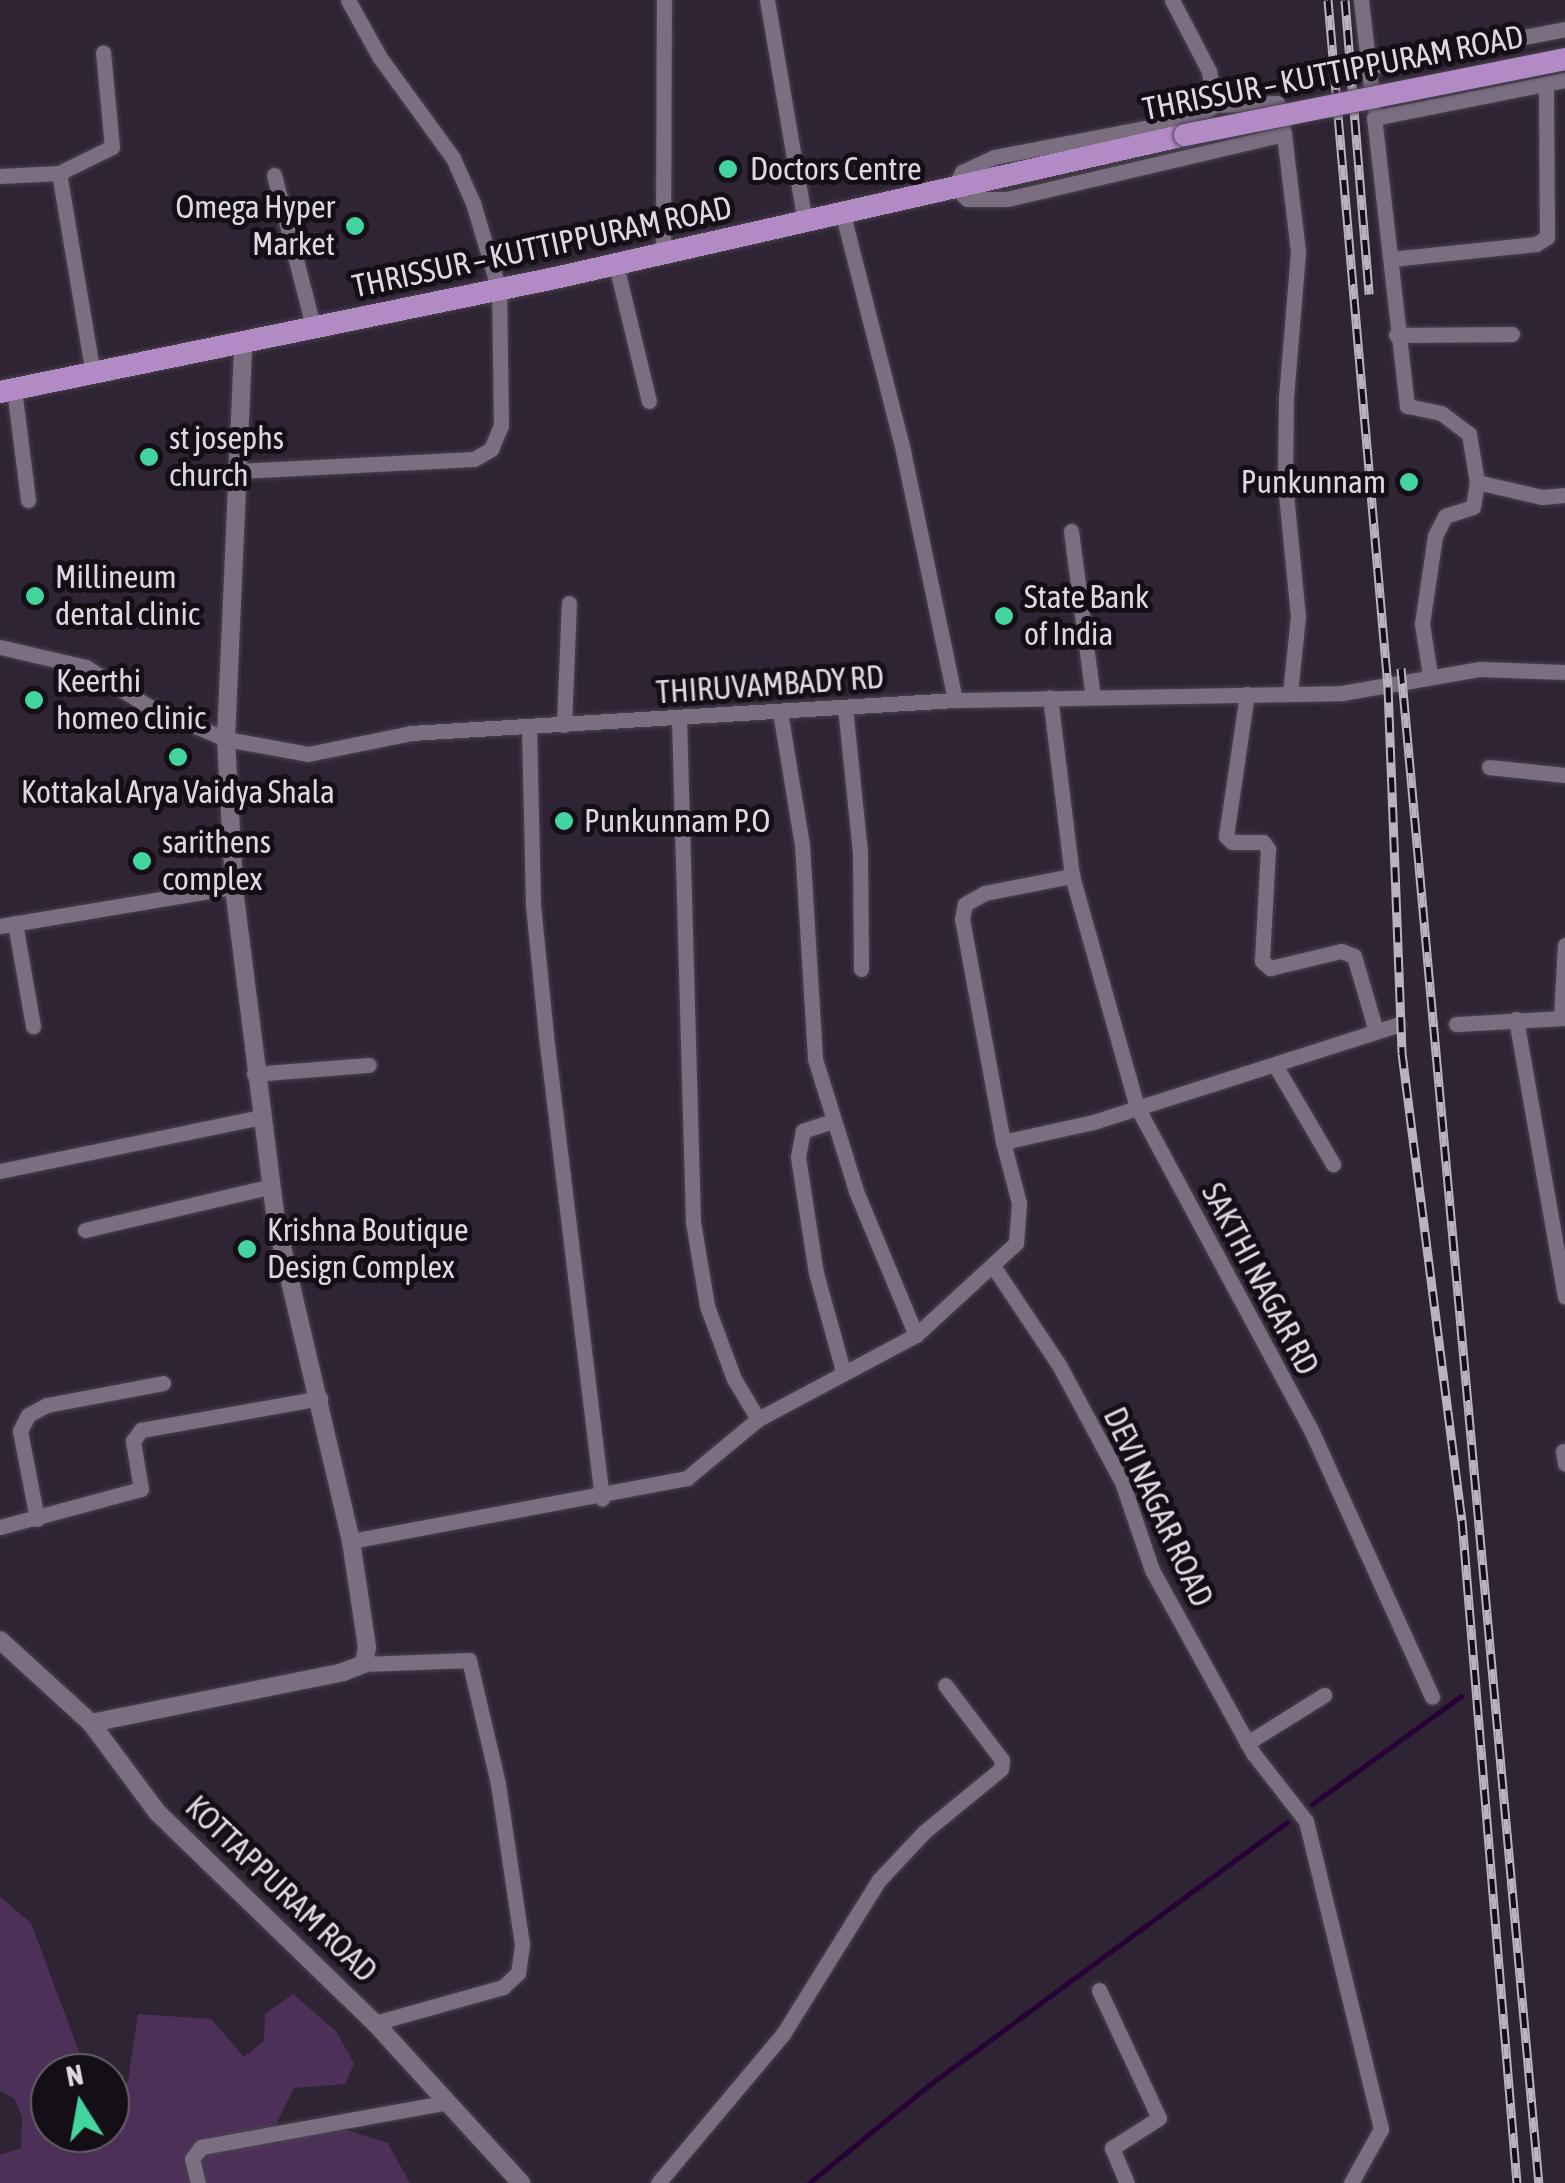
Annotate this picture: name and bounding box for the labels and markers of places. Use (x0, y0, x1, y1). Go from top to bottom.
place label: Doctors Centre (750, 150, 921, 188)
marker: Doctors Centre (715, 156, 741, 182)
place label: Omega Hyper Market (175, 189, 335, 264)
marker: Omega Hyper Market (344, 215, 366, 237)
place label: st josephs church (169, 420, 284, 495)
marker: st josephs church (138, 446, 160, 468)
place label: Punkunnam (1241, 463, 1386, 501)
marker: Punkunnam (1396, 469, 1422, 495)
place label: Millineum dental clinic (55, 559, 200, 634)
place label: State Bank of India (1024, 579, 1149, 654)
marker: Millineum dental clinic (24, 585, 46, 607)
marker: State Bank of India (993, 605, 1015, 627)
place label: Keerthi homeo clinic (56, 663, 206, 738)
marker: Keerthi homeo clinic (21, 687, 47, 713)
marker: Kottakal Arya Vaidya Shala (167, 746, 189, 768)
place label: Kottakal Arya Vaidya Shala (21, 773, 335, 811)
place label: Punkunnam P.O (584, 802, 770, 840)
marker: Punkunnam P.O (553, 810, 575, 832)
place label: sarithens complex (162, 824, 271, 899)
marker: sarithens complex (131, 850, 153, 872)
place label: Krishna Boutique Design Complex (267, 1212, 468, 1287)
marker: Krishna Boutique Design Complex (236, 1238, 258, 1260)

